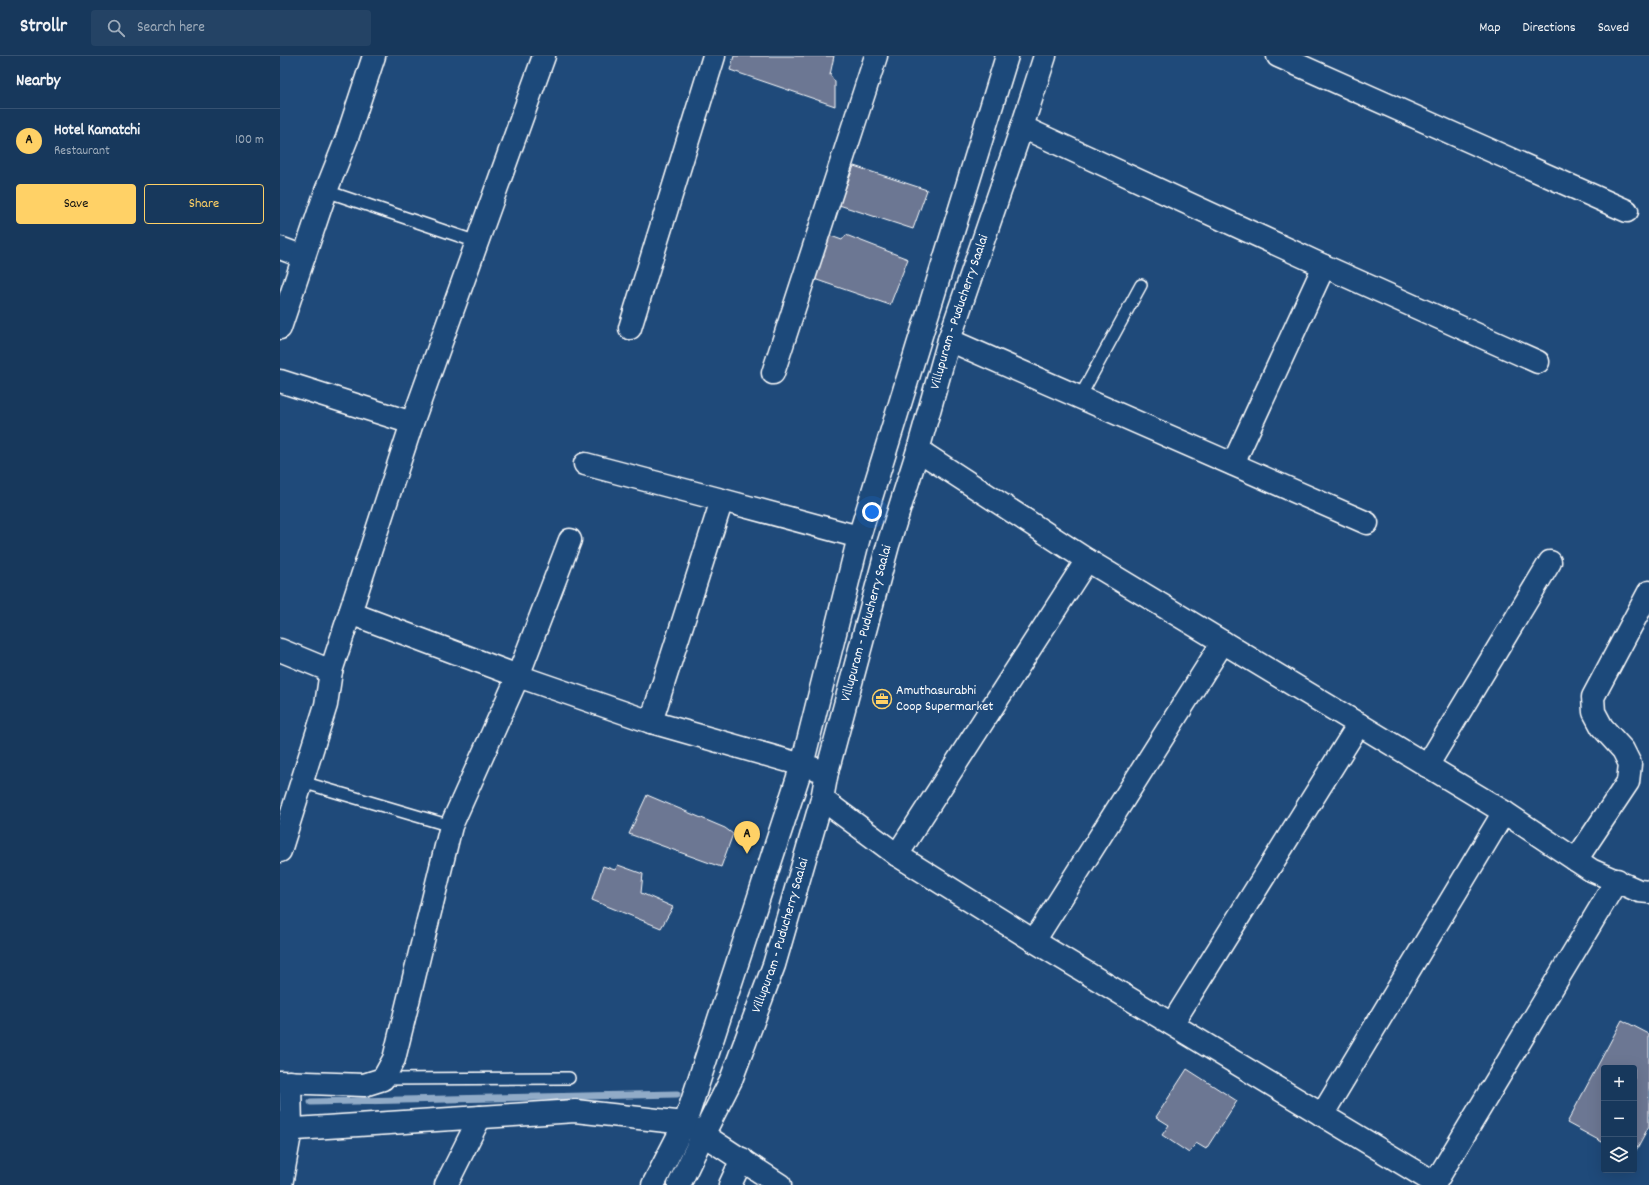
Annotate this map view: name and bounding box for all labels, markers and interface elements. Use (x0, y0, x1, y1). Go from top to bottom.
search box (91, 10, 371, 46)
text: Strollr (20, 14, 67, 41)
icon: search (105, 17, 127, 39)
text: Search here (137, 17, 205, 39)
text: Map (1479, 18, 1501, 38)
text: Directions (1523, 18, 1576, 38)
text: Saved (1598, 18, 1629, 38)
text: Nearby (16, 70, 60, 94)
text: Hotel Kamatchi (54, 120, 140, 142)
text: A (25, 131, 33, 150)
text: 100 m (235, 131, 264, 150)
text: Restaurant (54, 142, 110, 161)
button: Save (16, 184, 136, 224)
button: Share (144, 184, 264, 224)
street label: Villupuram - Puducherry Saalai (926, 232, 994, 392)
your location (862, 502, 882, 522)
street label: Villupuram - Puducherry Saalai (836, 542, 898, 704)
place label: Amuthasurabhi Coop Supermarket (896, 681, 994, 717)
office icon: Amuthasurabhi Coop Supermarket (871, 688, 893, 710)
pin: A (734, 821, 760, 854)
street label: Villupuram - Puducherry Saalai (747, 855, 815, 1016)
map controls (1601, 1065, 1637, 1173)
button: + (1601, 1065, 1637, 1101)
button: − (1601, 1101, 1637, 1137)
button: layers (1601, 1137, 1637, 1173)

